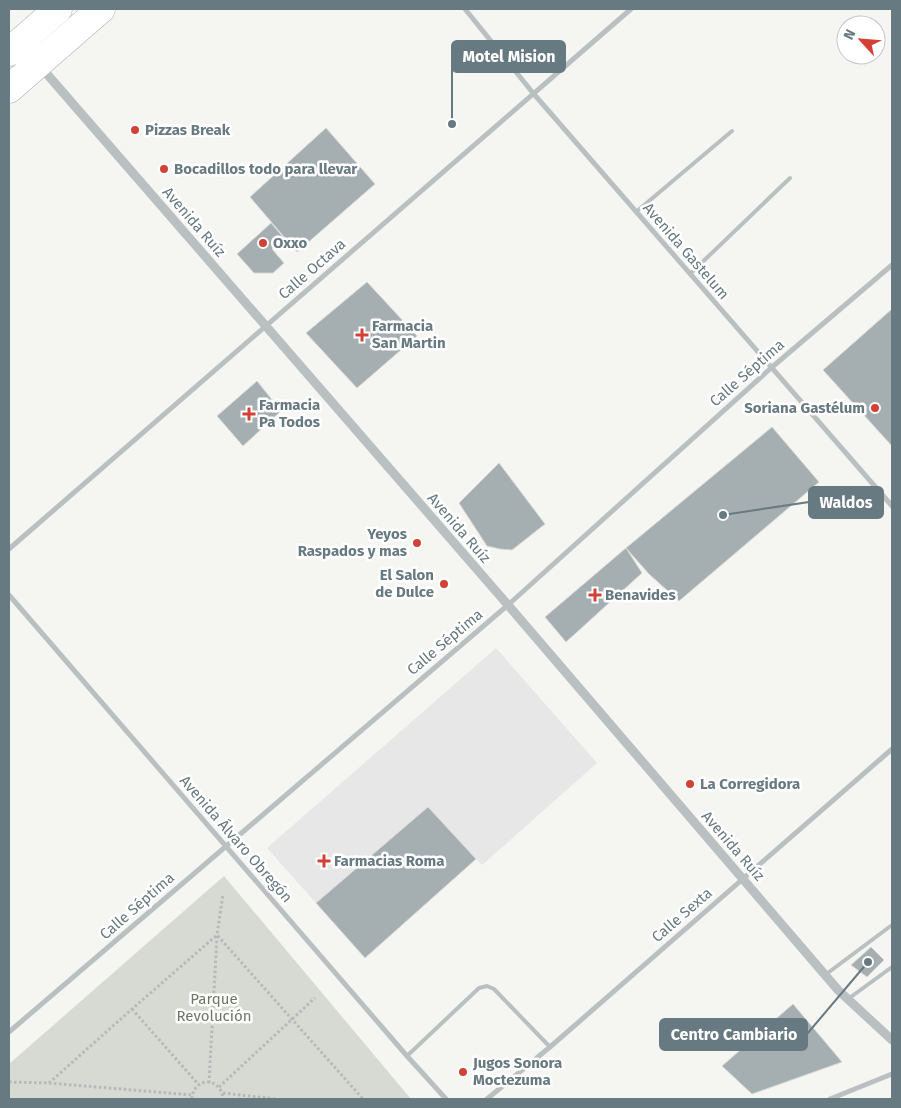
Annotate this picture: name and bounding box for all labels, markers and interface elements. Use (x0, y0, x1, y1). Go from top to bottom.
north arrow (836, 15, 886, 65)
text: N (840, 27, 859, 42)
callout: Motel Mision (452, 41, 565, 72)
text: Motel Mision (462, 47, 556, 66)
place label: Pizzas Break (145, 121, 231, 139)
marker: Pizzas Break (129, 124, 141, 136)
place label: Bocadillos todo para llevar (174, 160, 358, 178)
marker: Bocadillos todo para llevar (158, 163, 170, 175)
street label: Avenida Ruíz (159, 183, 230, 261)
street label: Avenida Gastelum (639, 199, 733, 303)
place label: Oxxo (273, 234, 307, 252)
street label: Calle Octava (275, 235, 349, 303)
marker: Oxxo (257, 237, 269, 249)
place label: Farmacia San Martin (372, 317, 446, 352)
marker: Farmacia San Martin (356, 329, 368, 341)
street label: Calle Séptima (706, 336, 788, 410)
place label: Farmacia Pa Todos (259, 396, 320, 431)
place label: Soriana Gastélum (744, 399, 865, 417)
marker: Soriana Gastélum (869, 402, 881, 414)
marker: Farmacia Pa Todos (243, 408, 255, 420)
callout: Waldos (809, 487, 883, 518)
street label: Avenida Ruíz (424, 489, 495, 567)
text: Waldos (819, 493, 873, 512)
place label: Yeyos Raspados y mas (298, 525, 407, 560)
marker: Yeyos Raspados y mas (411, 537, 423, 549)
place label: El Salon de Dulce (375, 566, 434, 601)
marker: El Salon de Dulce (438, 578, 450, 590)
place label: Benavides (605, 586, 676, 604)
marker: Benavides (589, 589, 601, 601)
street label: Calle Séptima (404, 605, 486, 679)
street label: Avenida Álvaro Obregón (176, 772, 296, 906)
place label: La Corregidora (700, 775, 800, 793)
marker: La Corregidora (684, 778, 696, 790)
street label: Avenida Ruíz (698, 807, 769, 885)
place label: Farmacias Roma (334, 852, 445, 870)
marker: Farmacias Roma (318, 855, 330, 867)
street label: Calle Séptima (96, 869, 178, 943)
street label: Calle Sexta (648, 884, 716, 946)
park label: Parque Revolución (176, 990, 252, 1025)
callout: Centro Cambiario (660, 1019, 807, 1050)
text: Centro Cambiario (671, 1025, 797, 1044)
place label: Jugos Sonora Moctezuma (472, 1054, 562, 1089)
marker: Jugos Sonora Moctezuma (457, 1066, 469, 1078)

